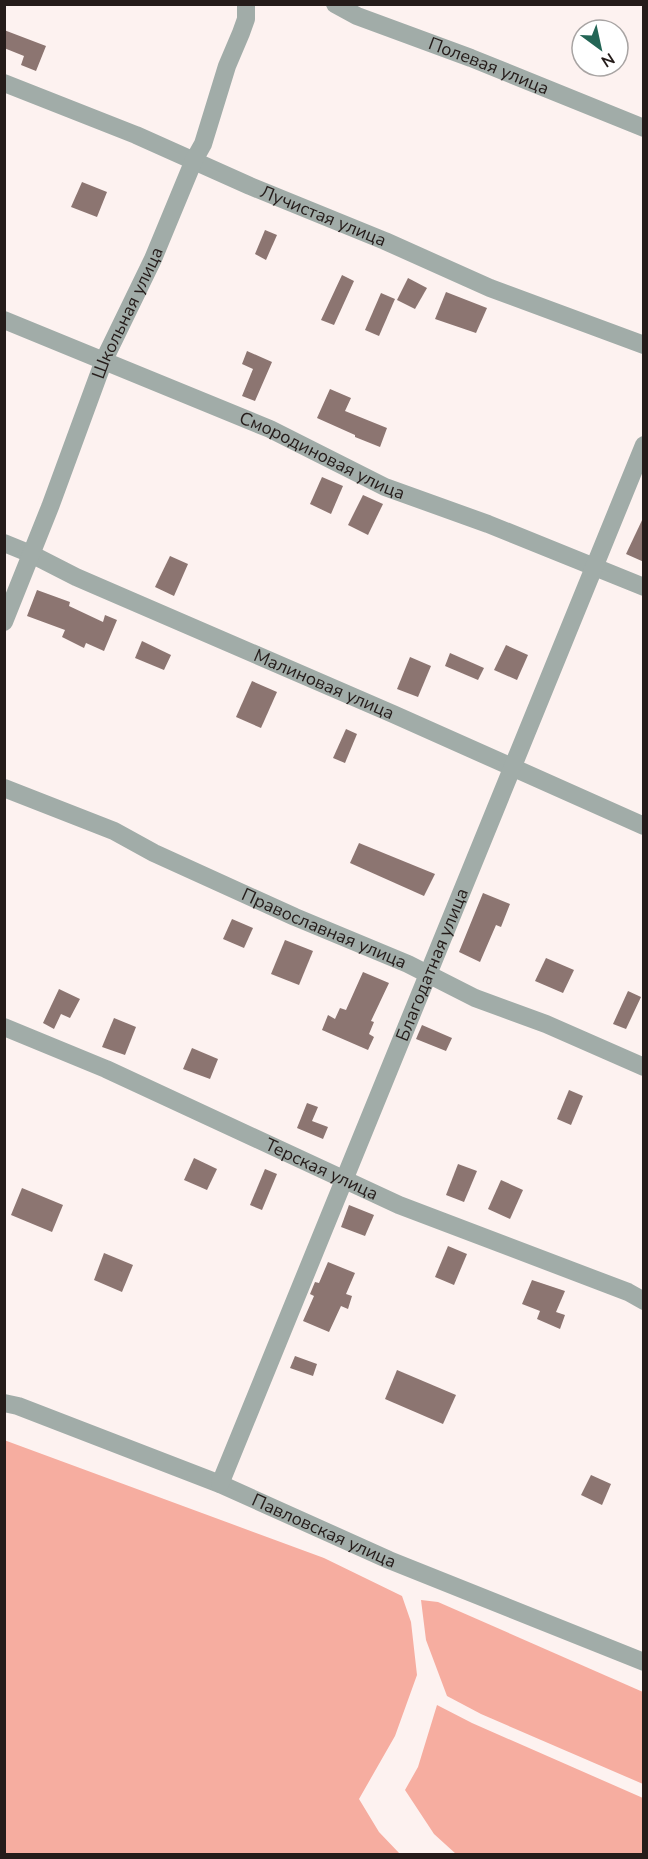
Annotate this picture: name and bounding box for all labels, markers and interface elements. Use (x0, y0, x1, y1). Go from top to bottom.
north arrow (570, 18, 630, 78)
street label: Полевая улица (425, 31, 553, 100)
text: N (597, 47, 619, 72)
street label: Лучистая улица (257, 179, 390, 252)
street label: Школьная улица (86, 243, 169, 382)
street label: Смородиновая улица (236, 406, 408, 505)
street label: Малиновая улица (250, 643, 398, 725)
street label: Православная улица (238, 882, 410, 974)
street label: Благодатная улица (390, 884, 474, 1045)
street label: Терская улица (261, 1132, 382, 1206)
street label: Павловская улица (248, 1488, 400, 1574)

